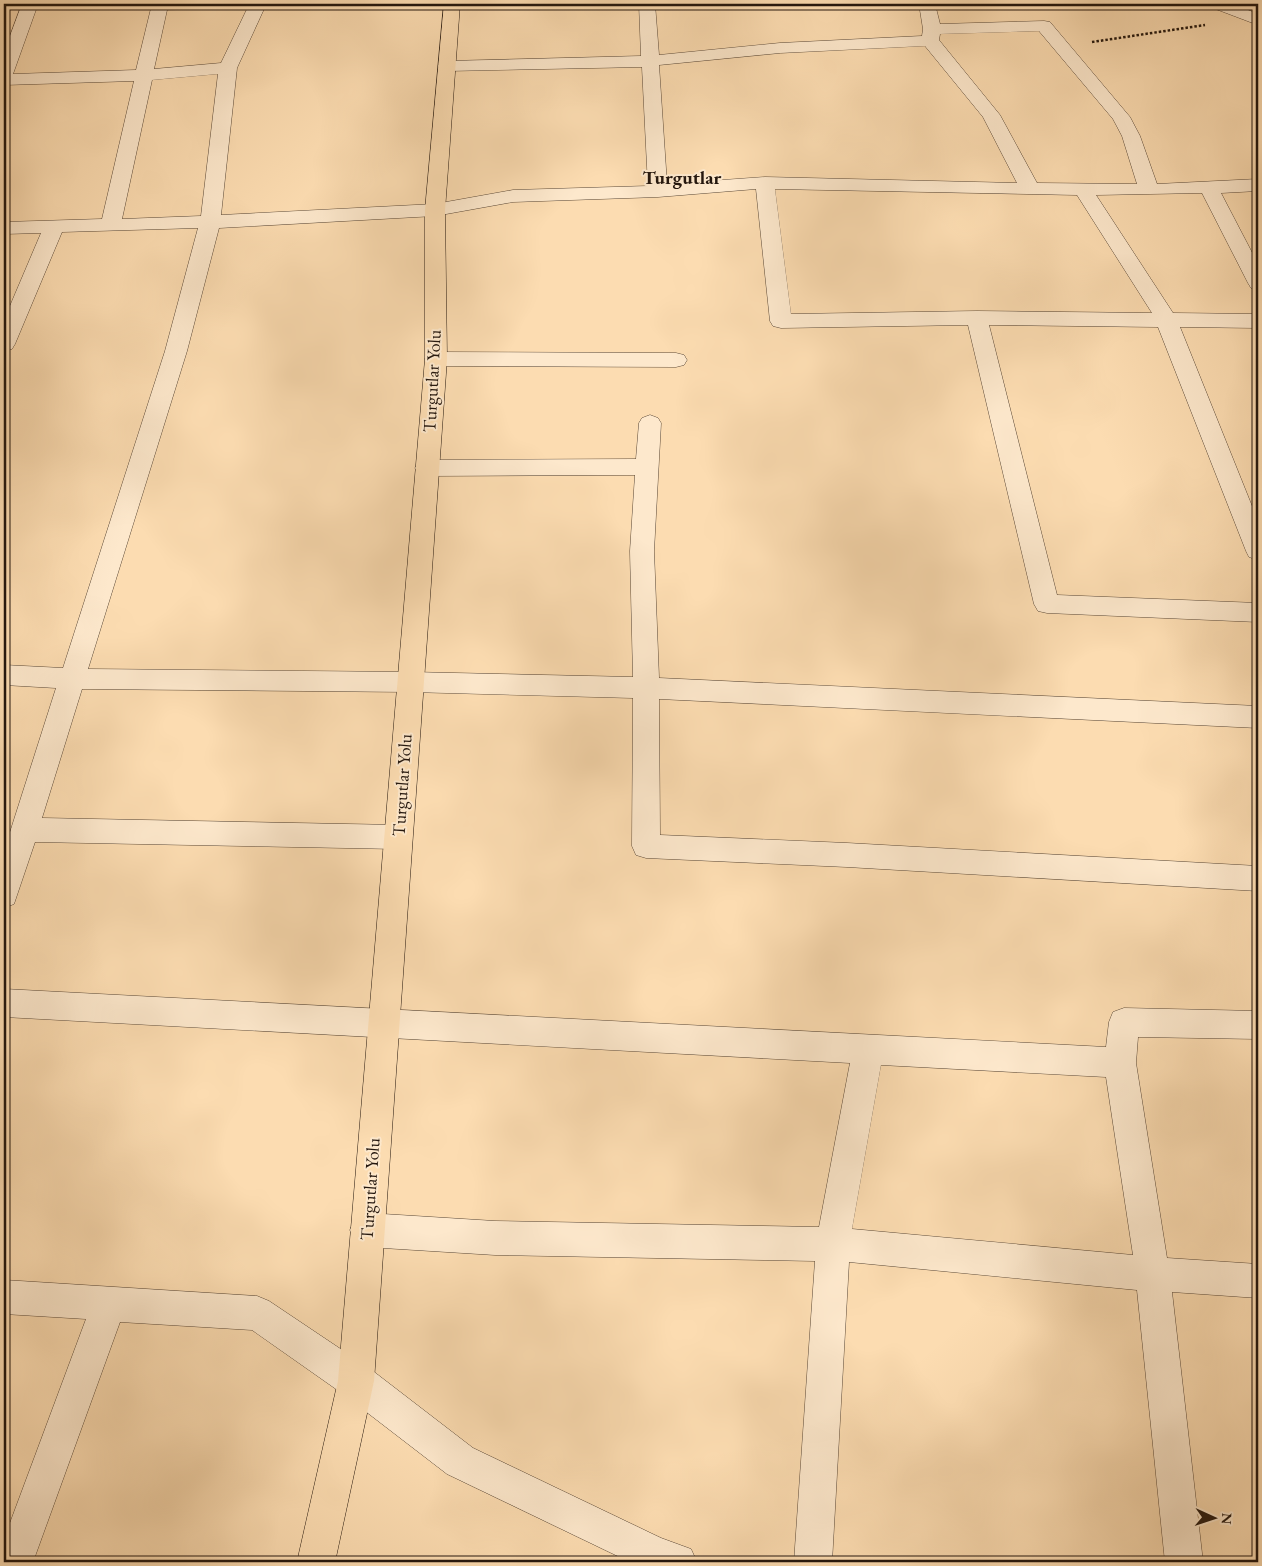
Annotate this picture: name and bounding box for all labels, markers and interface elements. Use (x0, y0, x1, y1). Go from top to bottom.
district label: Turgutlar (643, 165, 722, 190)
street label: Turgutlar Yolu (417, 329, 446, 433)
street label: Turgutlar Yolu (386, 732, 417, 837)
street label: Turgutlar Yolu (354, 1136, 385, 1241)
north arrow (1190, 1494, 1240, 1544)
text: N (1218, 1513, 1236, 1525)

